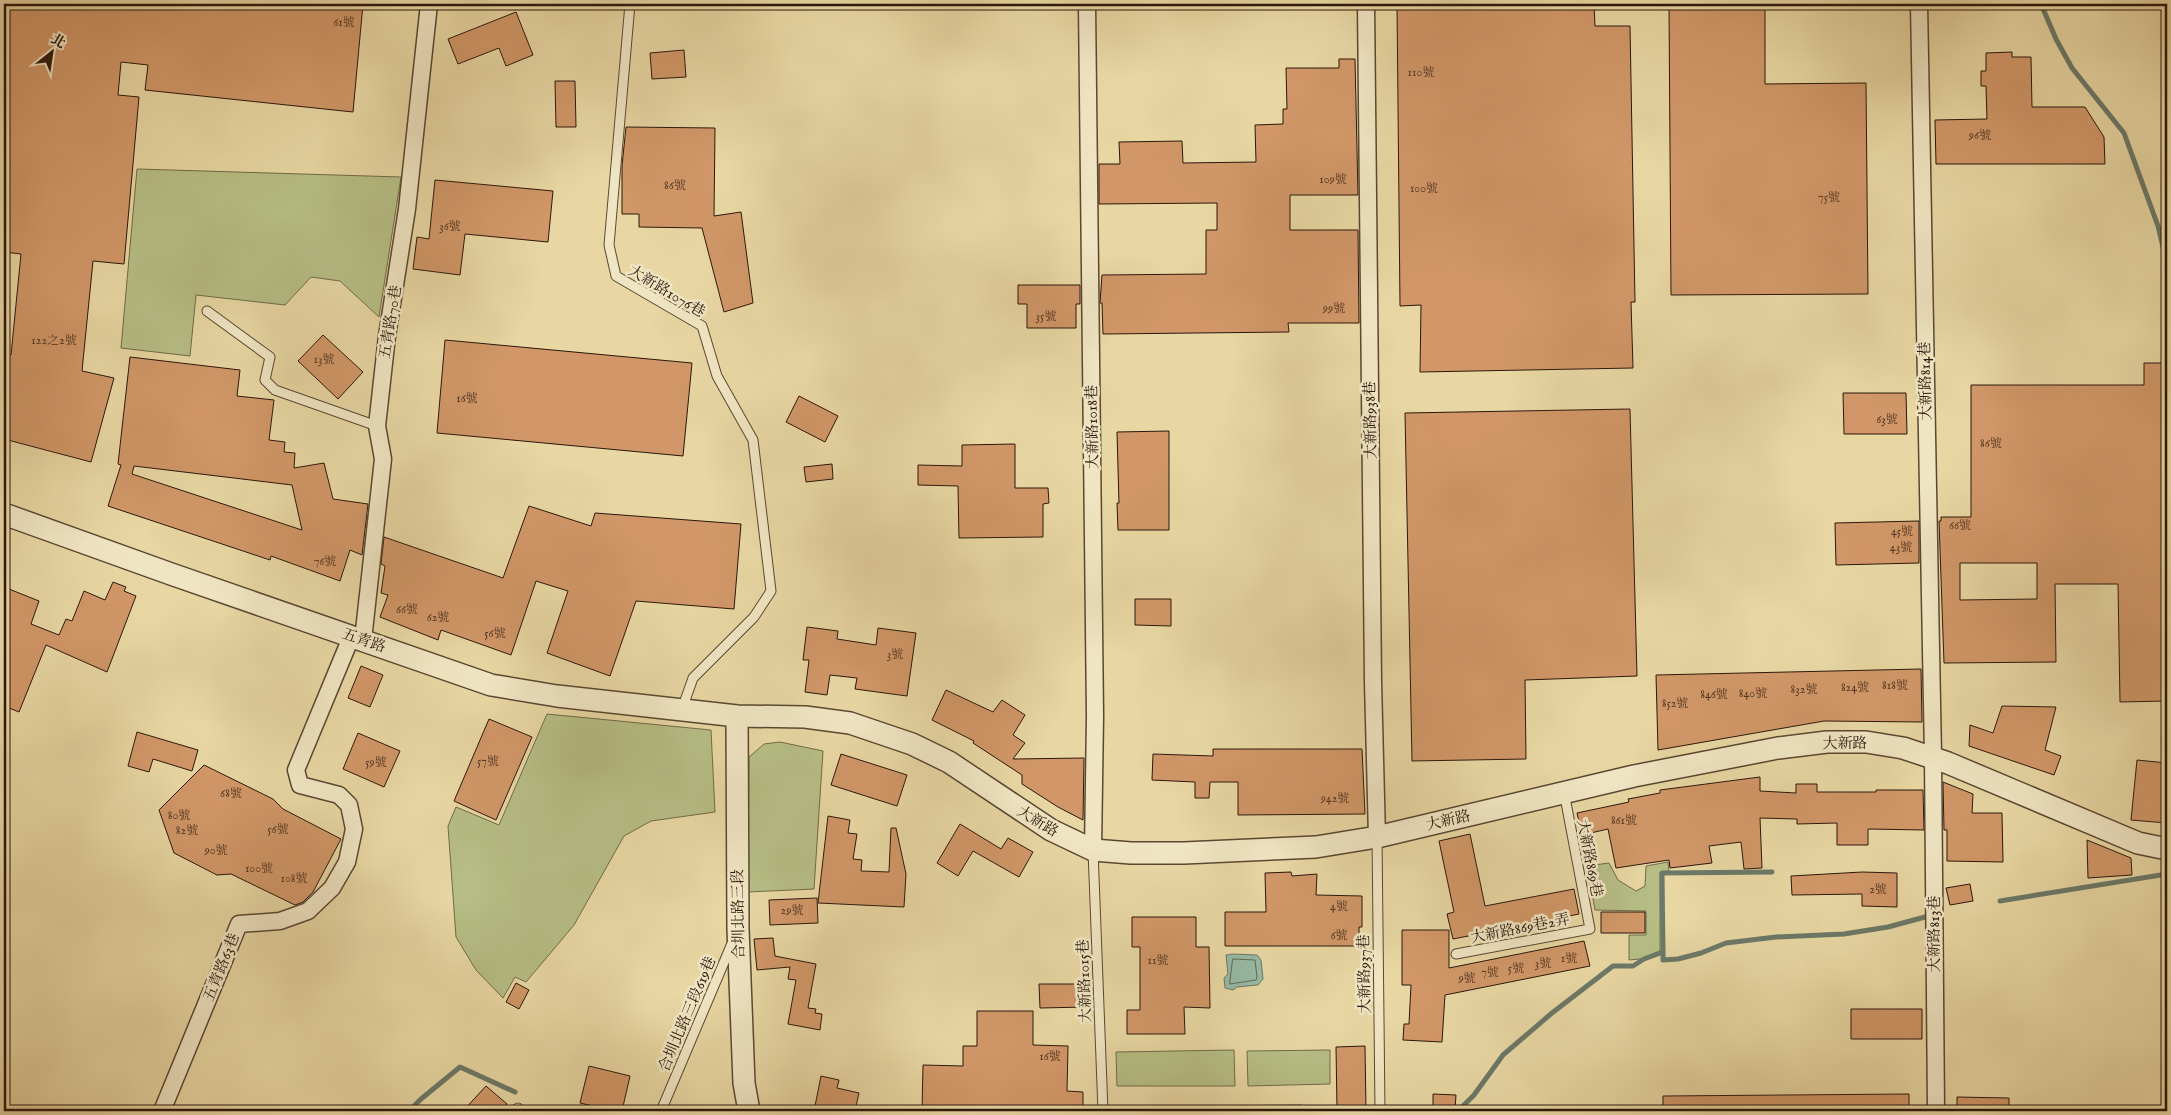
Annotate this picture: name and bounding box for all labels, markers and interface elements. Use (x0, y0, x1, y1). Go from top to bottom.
house number: 61號 (333, 15, 355, 30)
north arrow (28, 28, 78, 78)
text: 北 (47, 30, 69, 53)
house number: 110號 (1408, 65, 1434, 80)
house number: 96號 (1968, 128, 1991, 143)
house number: 109號 (1319, 172, 1347, 187)
house number: 86號 (664, 178, 686, 193)
house number: 100號 (1410, 181, 1438, 196)
house number: 75號 (1818, 190, 1840, 205)
house number: 36號 (439, 219, 461, 234)
street label: 大新路1076巷 (625, 261, 709, 322)
street label: 五青路70巷 (375, 284, 406, 360)
house number: 99號 (1322, 301, 1345, 316)
house number: 35號 (1036, 309, 1056, 324)
house number: 122之2號 (31, 333, 77, 348)
street label: 大新路814巷 (1915, 341, 1936, 421)
house number: 13號 (314, 352, 334, 367)
street label: 大新路938巷 (1360, 381, 1381, 459)
street label: 大新路1018巷 (1082, 385, 1103, 469)
house number: 16號 (456, 391, 478, 406)
house number: 63號 (1876, 412, 1898, 427)
house number: 86號 (1980, 436, 2002, 451)
house number: 66號 (1949, 518, 1971, 533)
house number: 45號 (1891, 524, 1913, 539)
house number: 43號 (1890, 540, 1912, 555)
house number: 76號 (314, 554, 336, 569)
house number: 66號 (396, 602, 418, 617)
house number: 62號 (427, 610, 449, 625)
street label: 五青路 (339, 624, 388, 657)
house number: 56號 (484, 626, 506, 641)
house number: 3號 (887, 647, 903, 662)
house number: 818號 (1882, 678, 1908, 693)
house number: 824號 (1841, 680, 1869, 695)
house number: 832號 (1791, 682, 1817, 697)
house number: 840號 (1739, 686, 1767, 701)
house number: 846號 (1700, 687, 1728, 702)
house number: 852號 (1662, 696, 1688, 711)
street label: 大新路 (1822, 734, 1868, 753)
house number: 57號 (477, 754, 499, 769)
house number: 59號 (365, 755, 387, 770)
house number: 68號 (220, 786, 242, 801)
house number: 942號 (1320, 791, 1349, 806)
street label: 大新路 (1014, 802, 1062, 841)
street label: 大新路 (1424, 806, 1472, 835)
house number: 80號 (168, 808, 190, 823)
house number: 861號 (1611, 813, 1637, 828)
street label: 大新路869巷 (1573, 818, 1606, 899)
house number: 56號 (267, 822, 289, 837)
house number: 82號 (176, 823, 198, 838)
house number: 90號 (203, 843, 228, 858)
house number: 100號 (245, 861, 273, 876)
street label: 合圳北路三段 (728, 869, 749, 959)
house number: 108號 (280, 871, 308, 886)
house number: 2號 (1869, 882, 1887, 897)
street label: 大新路813巷 (1925, 895, 1944, 973)
house number: 4號 (1330, 899, 1348, 914)
house number: 29號 (781, 903, 803, 918)
street label: 大新路869巷2弄 (1469, 910, 1571, 947)
house number: 6號 (1330, 928, 1348, 943)
street label: 五青路63巷 (199, 930, 244, 1004)
street label: 大新路937巷 (1354, 934, 1375, 1014)
street label: 大新路1015巷 (1074, 939, 1095, 1023)
house number: 1號 (1561, 951, 1577, 966)
house number: 11號 (1148, 953, 1168, 968)
street label: 合圳北路三段619巷 (655, 954, 720, 1075)
house number: 3號 (1535, 956, 1551, 971)
house number: 5號 (1508, 961, 1524, 976)
house number: 7號 (1481, 965, 1499, 980)
house number: 9號 (1457, 971, 1476, 986)
house number: 16號 (1039, 1049, 1061, 1064)

